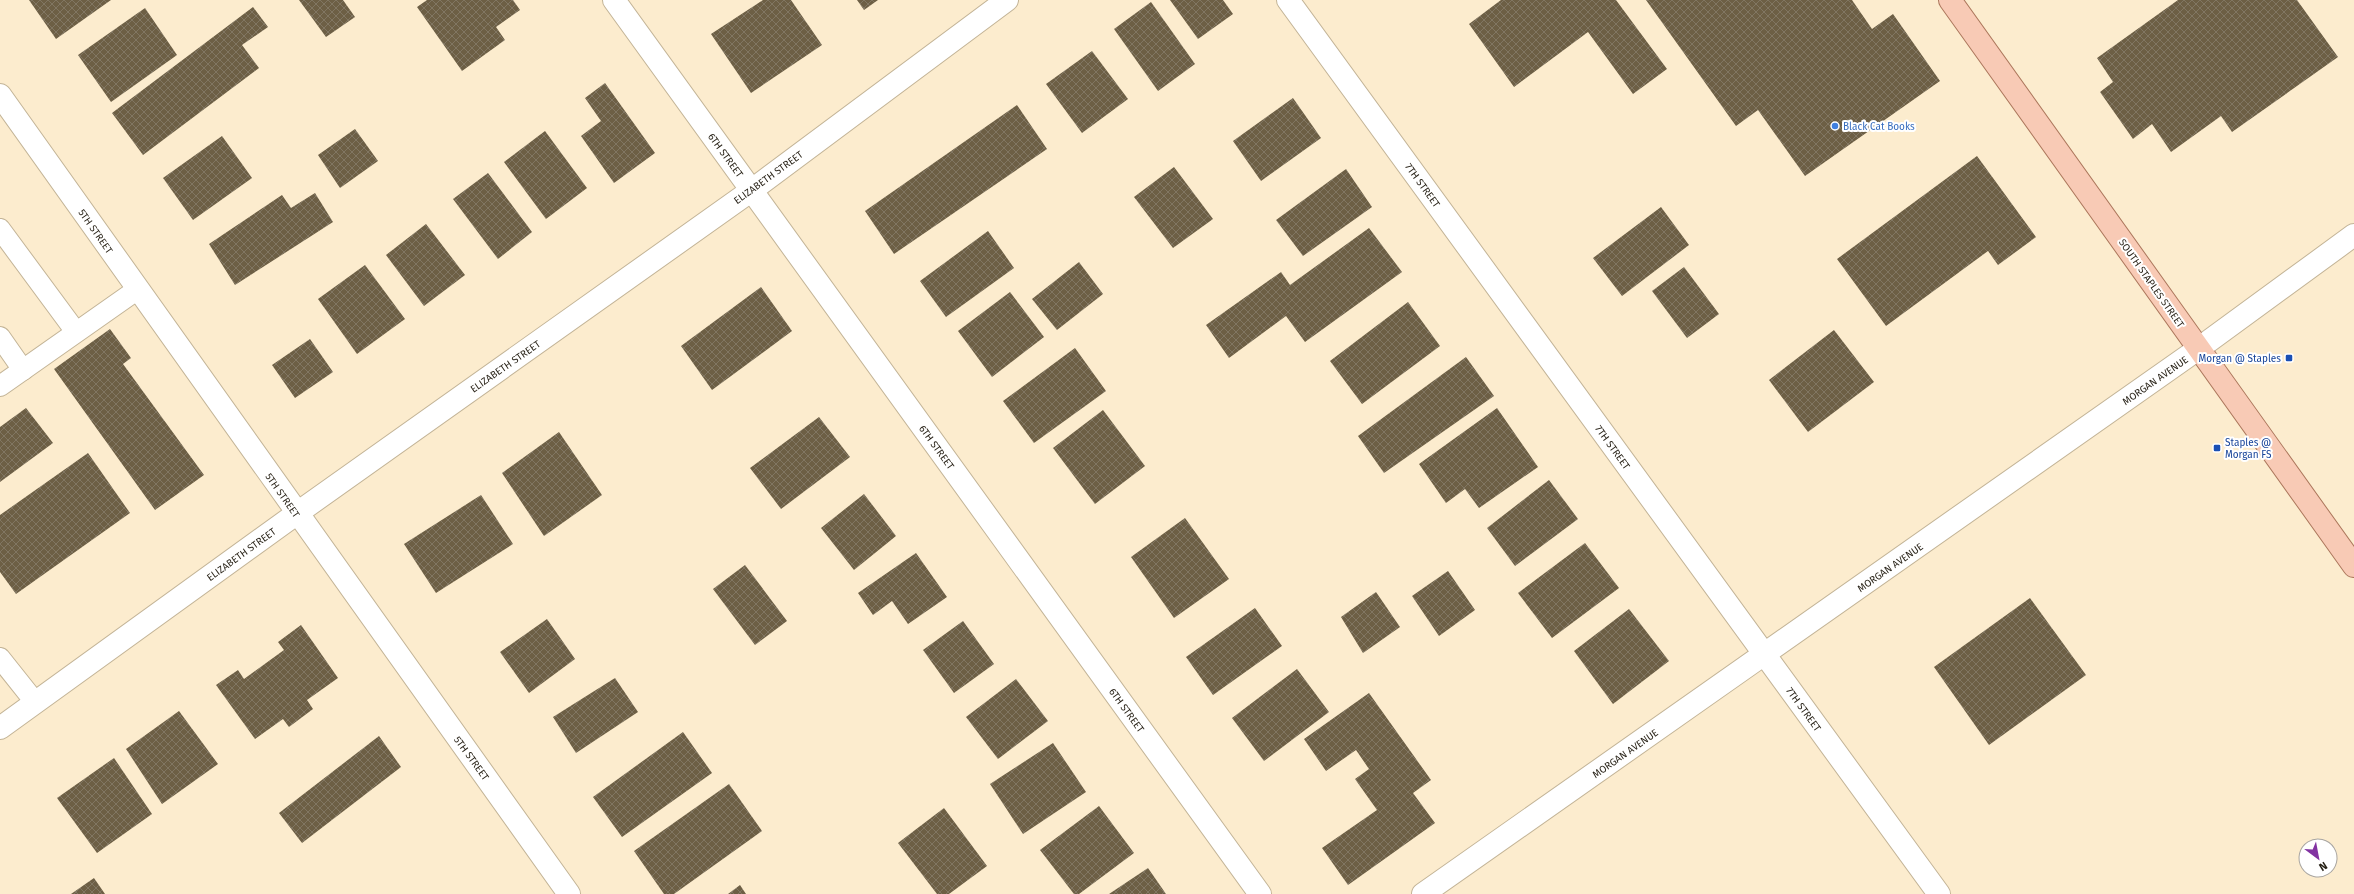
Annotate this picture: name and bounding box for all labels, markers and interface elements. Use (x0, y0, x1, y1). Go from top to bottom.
marker: Black Cat Books (1830, 121, 1840, 131)
place label: Black Cat Books (1843, 121, 1915, 133)
street label: 6TH STREET (705, 131, 746, 181)
street label: ELIZABETH STREET (732, 148, 806, 207)
street label: 7TH STREET (1402, 161, 1443, 211)
street label: 5TH STREET (75, 207, 115, 257)
street label: SOUTH STAPLES STREET (2116, 237, 2187, 331)
street label: ELIZABETH STREET (468, 338, 544, 395)
place label: Morgan @ Staples (2198, 353, 2281, 365)
marker: Morgan @ Staples (2284, 353, 2294, 363)
street label: MORGAN AVENUE (2120, 354, 2191, 408)
street label: 6TH STREET (916, 423, 957, 473)
street label: 7TH STREET (1592, 423, 1633, 473)
place label: Staples @ Morgan FS (2225, 437, 2272, 461)
marker: Staples @ Morgan FS (2212, 443, 2222, 453)
street label: 5TH STREET (262, 471, 302, 521)
street label: ELIZABETH STREET (205, 525, 279, 584)
street label: MORGAN AVENUE (1855, 541, 1926, 595)
street label: 7TH STREET (1783, 685, 1824, 735)
street label: 6TH STREET (1106, 686, 1147, 736)
street label: MORGAN AVENUE (1590, 727, 1661, 781)
street label: 5TH STREET (451, 734, 492, 784)
north arrow (2298, 838, 2338, 878)
text: N (2316, 859, 2330, 874)

